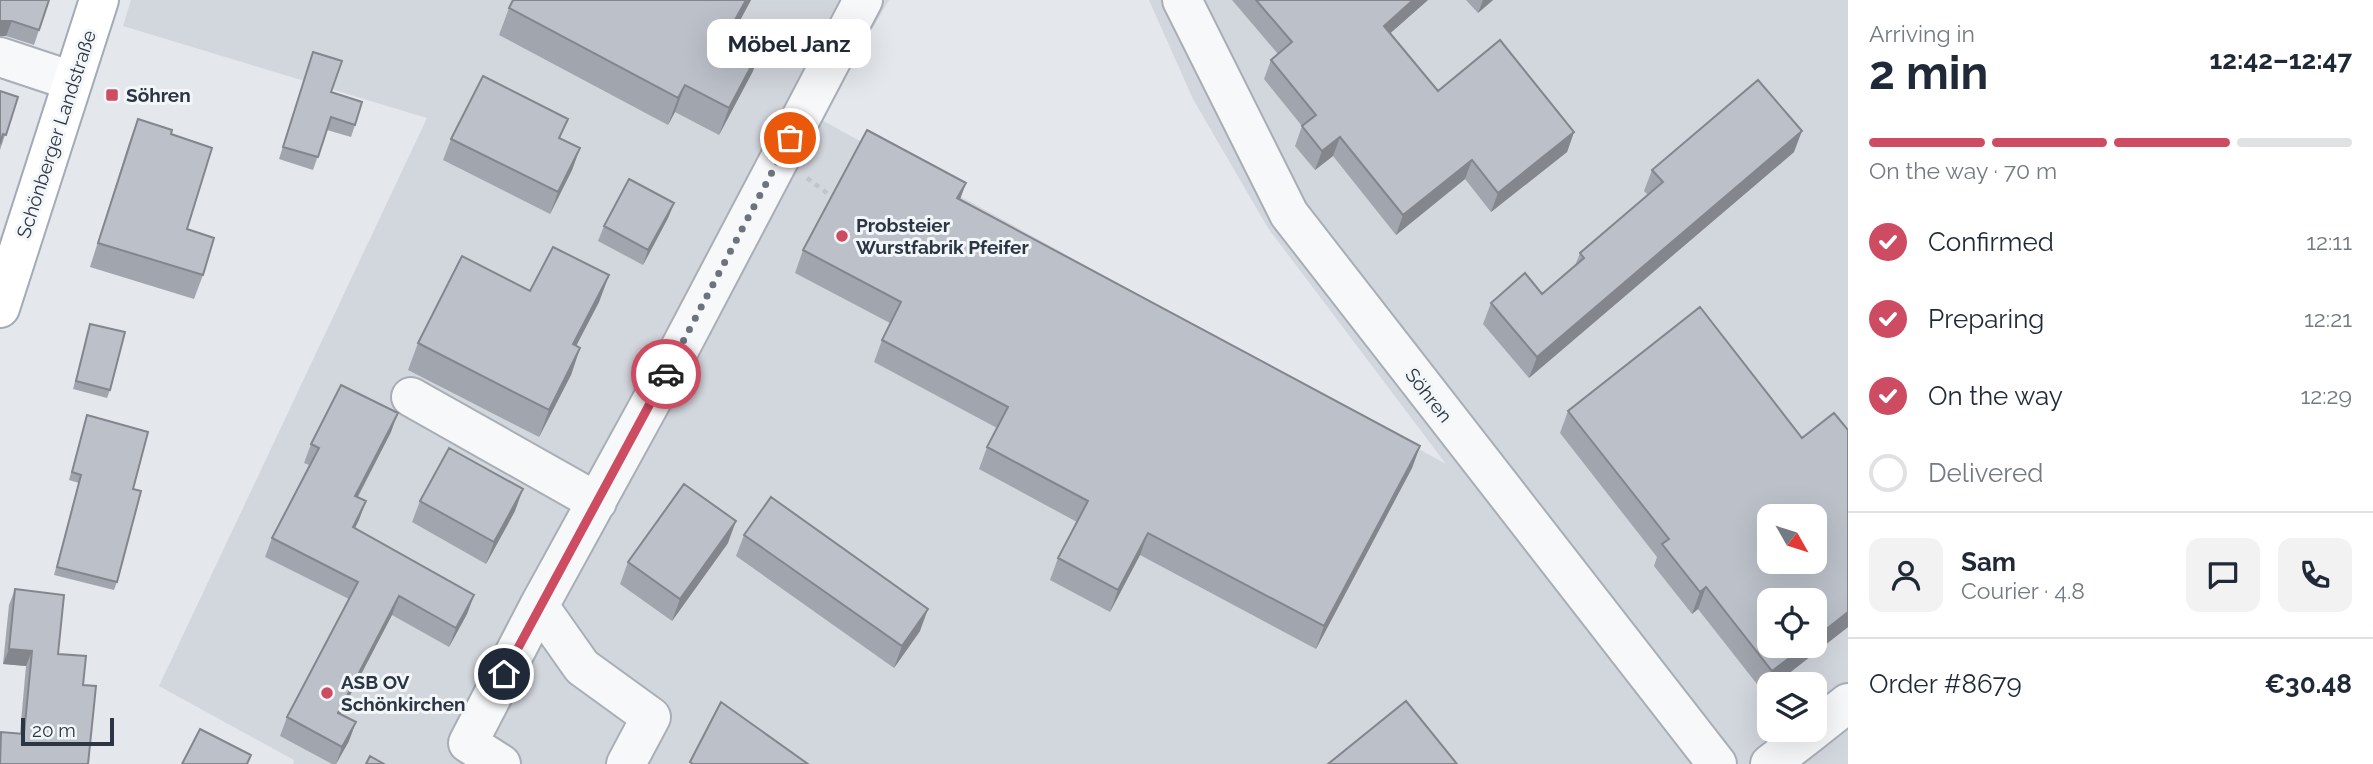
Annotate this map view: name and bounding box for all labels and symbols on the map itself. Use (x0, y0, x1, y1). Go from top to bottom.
callout: Möbel Janz (708, 19, 872, 68)
street label: Schönberger Landstraße (12, 27, 100, 241)
place label: Söhren (126, 84, 191, 106)
marker: Söhren (104, 87, 120, 103)
pin (760, 108, 820, 168)
place label: Probsteier Wurstfabrik Pfeifer (856, 214, 1029, 258)
marker: Probsteier Wurstfabrik Pfeifer (834, 228, 850, 244)
courier (631, 339, 701, 409)
street label: Söhren (1401, 364, 1457, 426)
north arrow (1757, 504, 1827, 574)
pin (474, 644, 534, 704)
place label: ASB OV Schönkirchen (341, 671, 466, 715)
marker: ASB OV Schönkirchen (319, 685, 335, 701)
scale bar (21, 715, 114, 747)

